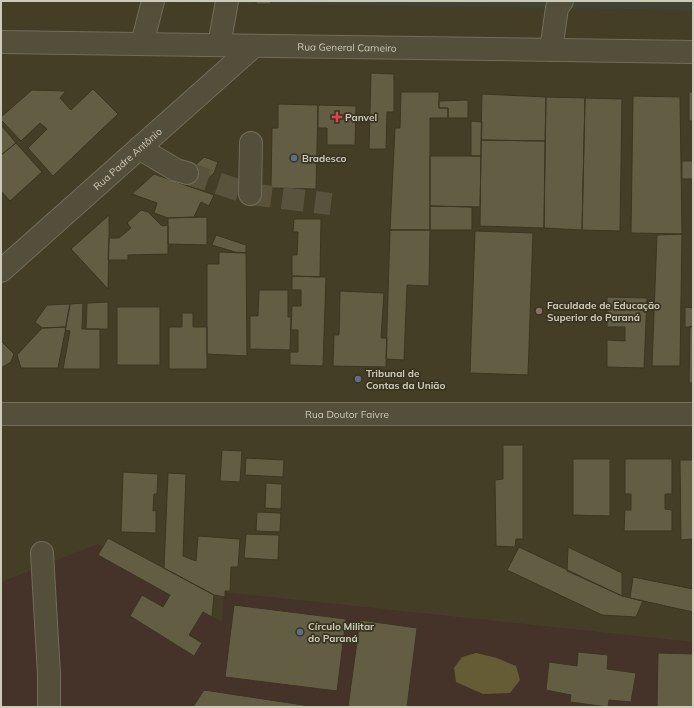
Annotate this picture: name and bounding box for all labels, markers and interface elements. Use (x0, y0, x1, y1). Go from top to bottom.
street label: Rua General Carneiro (297, 40, 397, 55)
place label: Panvel (345, 111, 377, 124)
marker: Panvel (332, 112, 342, 122)
street label: Rua Padre Antônio (91, 125, 165, 193)
place label: Bradesco (302, 152, 347, 165)
marker: Bradesco (289, 153, 299, 163)
place label: Faculdade de Educação Superior do Paraná (547, 299, 660, 324)
marker: Faculdade de Educação Superior do Paraná (534, 306, 544, 316)
place label: Tribunal de Contas da União (366, 367, 446, 392)
marker: Tribunal de Contas da União (353, 374, 363, 384)
street label: Rua Doutor Faivre (305, 408, 389, 421)
place label: Círculo Militar do Paraná (308, 620, 374, 645)
marker: Círculo Militar do Paraná (295, 627, 305, 637)

